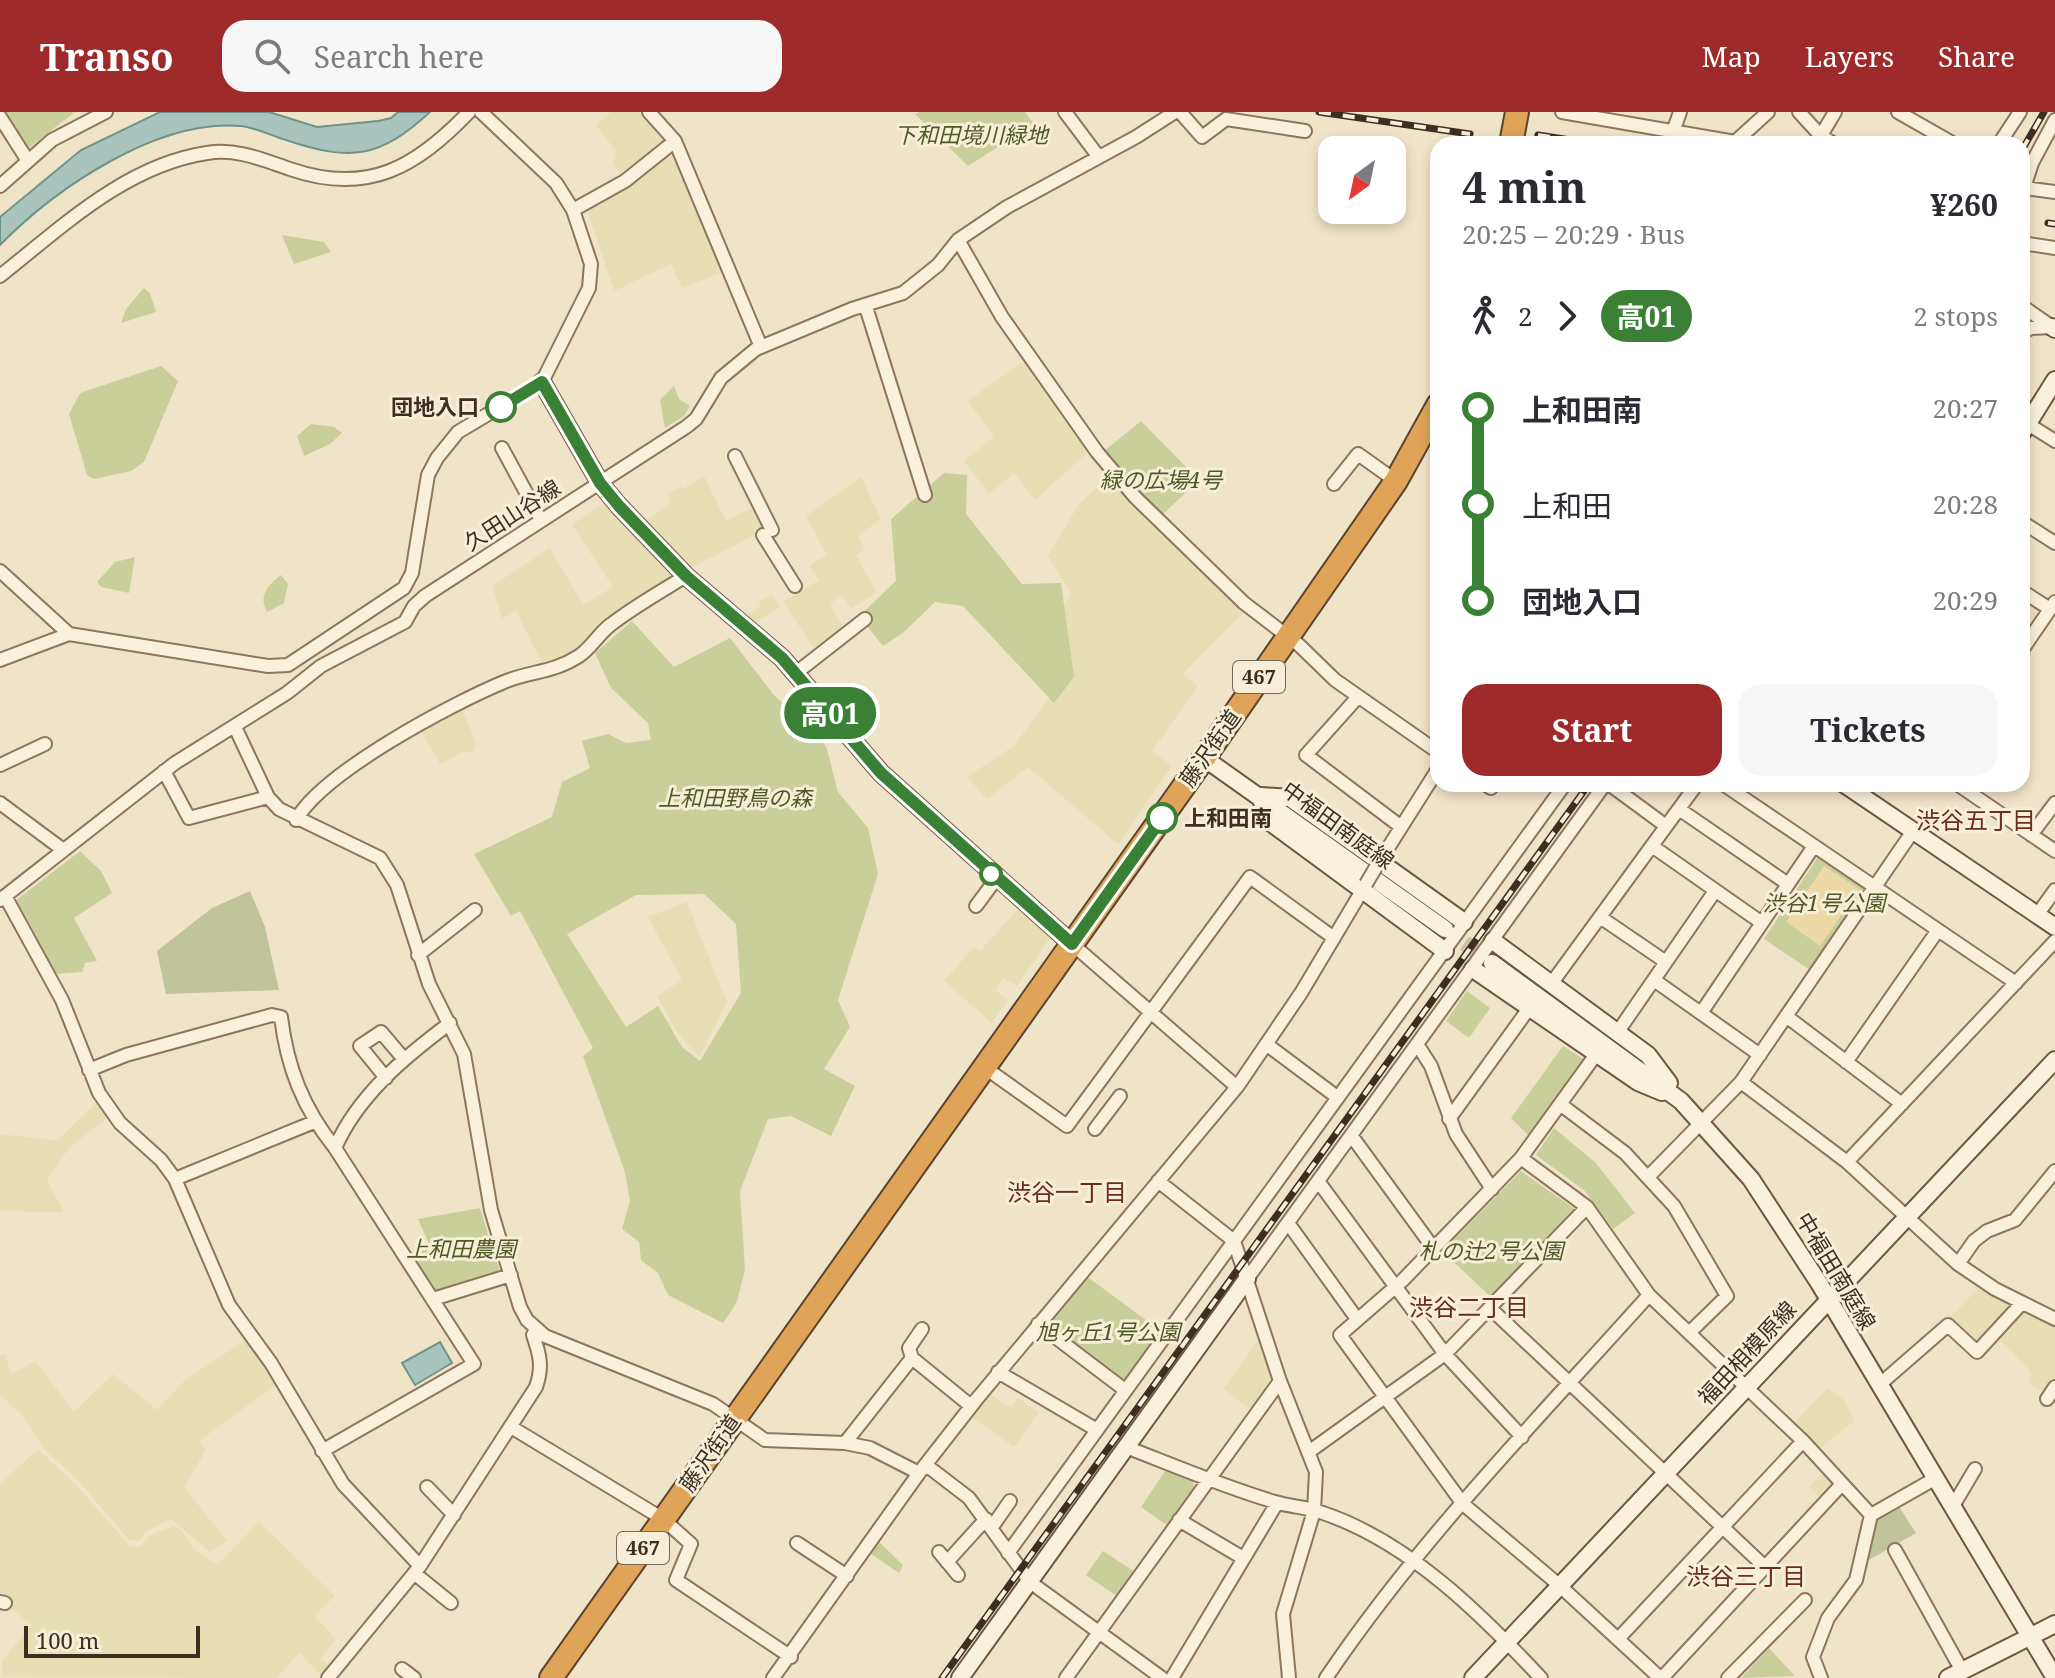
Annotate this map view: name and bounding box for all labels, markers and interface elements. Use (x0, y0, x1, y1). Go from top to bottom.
search box (222, 20, 782, 92)
text: Transo (40, 30, 174, 82)
icon: search (250, 34, 294, 78)
text: Search here (314, 36, 484, 77)
text: Map (1702, 37, 1761, 75)
text: Layers (1805, 37, 1894, 75)
text: Share (1938, 37, 2015, 75)
park label: 下和田境川緑地 (894, 119, 1050, 149)
north arrow (1318, 136, 1406, 224)
map controls (1318, 136, 1406, 224)
text: 4 min (1462, 156, 1587, 216)
text: ¥260 (1930, 184, 1998, 225)
text: 20:25 – 20:29 · Bus (1462, 216, 1685, 252)
icon: walk (1462, 294, 1506, 338)
icon: forward (1545, 294, 1589, 338)
text: 高01 (1617, 297, 1676, 335)
text: 2 (1518, 298, 1533, 334)
text: 2 stops (1913, 298, 1998, 334)
text: 上和田南 (1522, 389, 1642, 430)
text: 20:27 (1932, 390, 1998, 426)
place label: 団地入口 (391, 391, 479, 421)
marker: 団地入口 (486, 392, 516, 422)
park label: 緑の広場4号 (1100, 464, 1224, 494)
street label: 久田山谷線 (457, 472, 566, 557)
text: 上和田 (1522, 485, 1612, 526)
text: 20:28 (1932, 486, 1998, 522)
text: 団地入口 (1522, 581, 1642, 622)
text: 20:29 (1932, 582, 1998, 618)
road number: 467 (1233, 661, 1285, 693)
button: Start (1462, 684, 1722, 776)
button: Tickets (1738, 684, 1998, 776)
line badge: 高01 (784, 687, 876, 739)
text: 高01 (800, 694, 860, 732)
street label: 藤沢街道 (1172, 703, 1247, 792)
street label: 中福田南庭線 (1276, 773, 1401, 875)
park label: 上和田野鳥の森 (658, 782, 814, 812)
place label: 上和田南 (1184, 802, 1272, 832)
marker: 上和田南 (1147, 803, 1177, 833)
district label: 渋谷五丁目 (1916, 803, 2036, 836)
unlabelled marker (980, 863, 1002, 885)
park label: 渋谷1号公園 (1763, 887, 1888, 917)
district label: 渋谷一丁目 (1007, 1175, 1127, 1208)
street label: 中福田南庭線 (1790, 1206, 1884, 1335)
park label: 上和田農園 (406, 1233, 519, 1263)
park label: 札の辻2号公園 (1419, 1235, 1566, 1265)
district label: 渋谷二丁目 (1409, 1290, 1529, 1323)
street label: 福田相模原線 (1690, 1294, 1802, 1411)
park label: 旭ヶ丘1号公園 (1036, 1316, 1183, 1346)
street label: 藤沢街道 (672, 1408, 747, 1497)
road number: 467 (617, 1532, 669, 1564)
district label: 渋谷三丁目 (1686, 1559, 1806, 1592)
scale bar (24, 1622, 200, 1658)
text: 100 m (36, 1625, 99, 1655)

